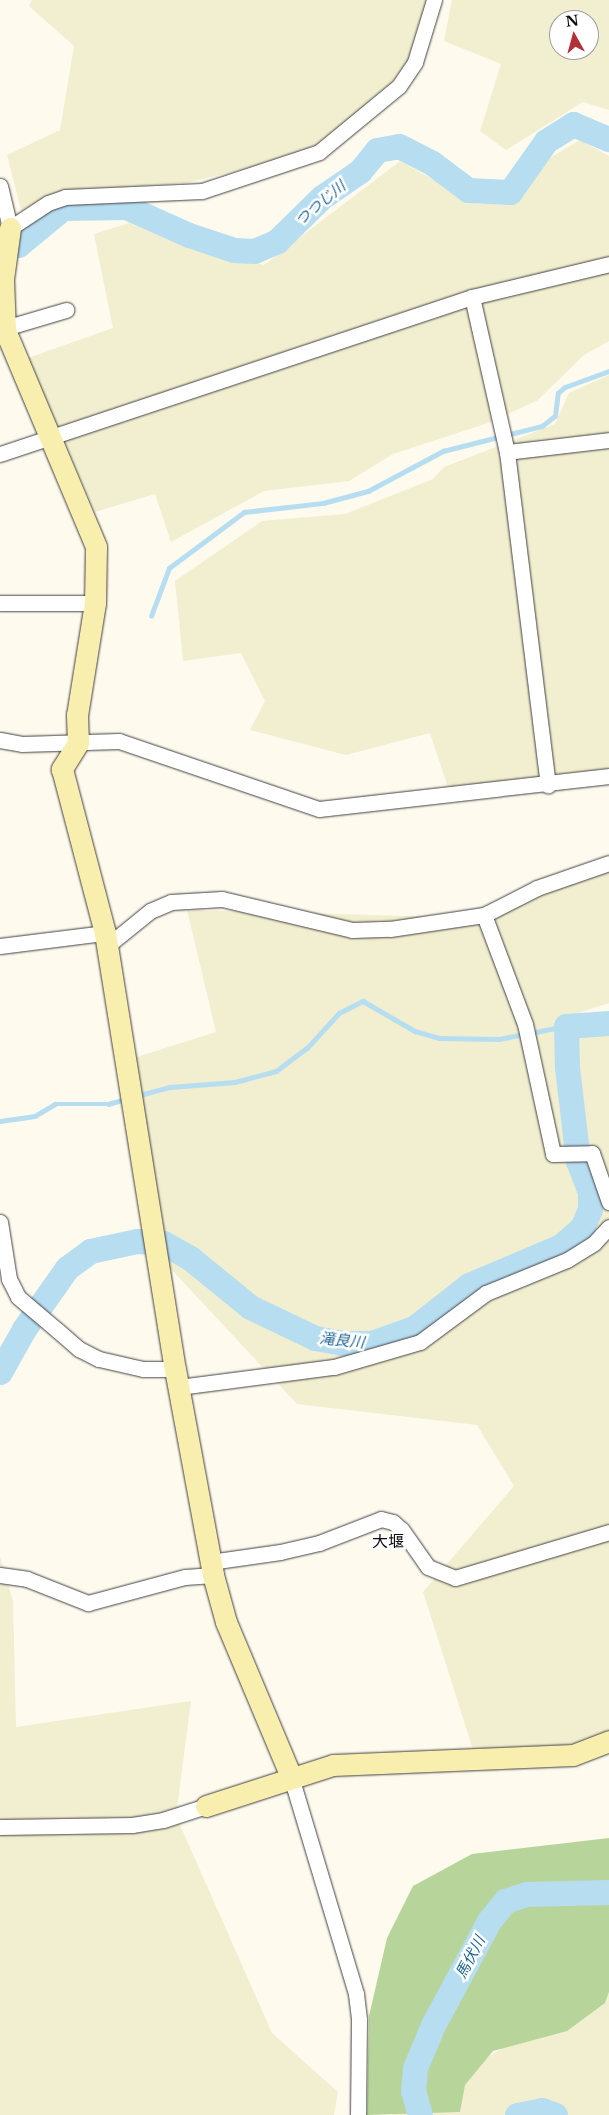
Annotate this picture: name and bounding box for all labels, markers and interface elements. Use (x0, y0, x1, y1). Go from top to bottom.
north arrow (549, 10, 599, 60)
text: N (565, 11, 580, 31)
water label: つつじ川 (291, 177, 349, 229)
water label: 滝良川 (319, 1329, 365, 1351)
district label: 大堰 (372, 1531, 404, 1551)
water label: 馬伏川 (451, 1933, 489, 1981)

